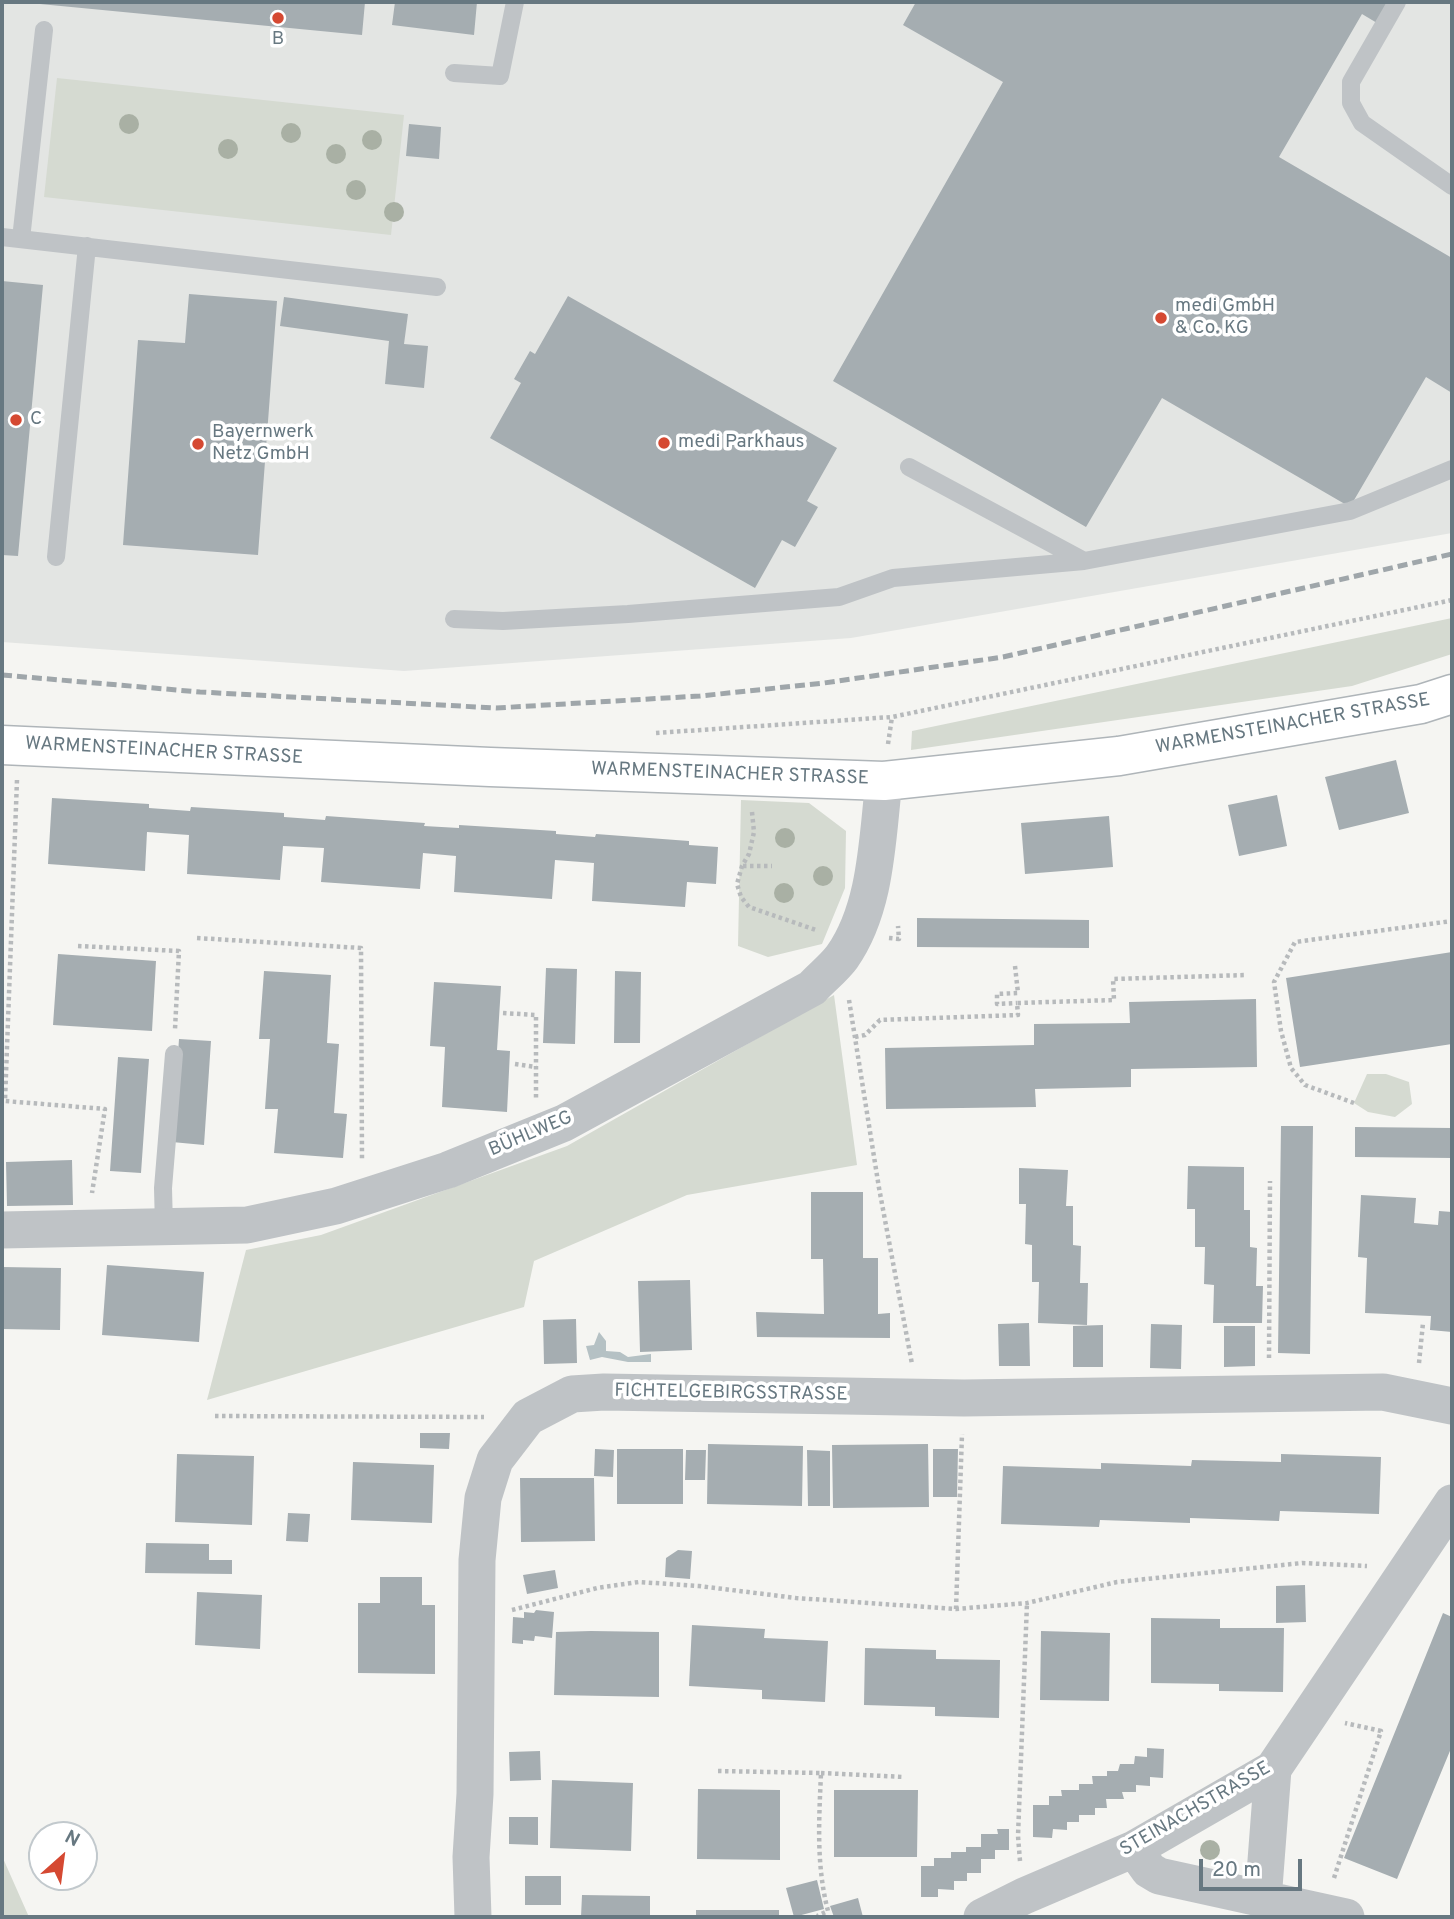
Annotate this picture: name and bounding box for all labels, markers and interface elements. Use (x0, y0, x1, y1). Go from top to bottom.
marker: B (270, 10, 286, 26)
place label: B (272, 29, 284, 51)
place label: medi GmbH & Co. KG (1175, 296, 1275, 340)
marker: medi GmbH & Co. KG (1153, 310, 1169, 326)
place label: C (30, 409, 42, 431)
marker: C (8, 412, 24, 428)
place label: Bayernwerk Netz GmbH (212, 422, 314, 466)
place label: medi Parkhaus (678, 432, 805, 454)
marker: medi Parkhaus (656, 435, 672, 451)
marker: Bayernwerk Netz GmbH (190, 436, 206, 452)
street label: WARMENSTEINACHER STRASSE (1154, 690, 1432, 760)
street label: WARMENSTEINACHER STRASSE (24, 733, 304, 771)
street label: WARMENSTEINACHER STRASSE (590, 759, 870, 791)
street label: BÜHLWEG (486, 1107, 576, 1163)
street label: FICHTELGEBIRGSSTRASSE (614, 1381, 848, 1407)
street label: STEINACHSTRASSE (1117, 1758, 1275, 1862)
north arrow (28, 1821, 98, 1891)
text: N (60, 1825, 84, 1853)
scale bar (1202, 1846, 1305, 1890)
text: 20 m (1212, 1857, 1261, 1884)

